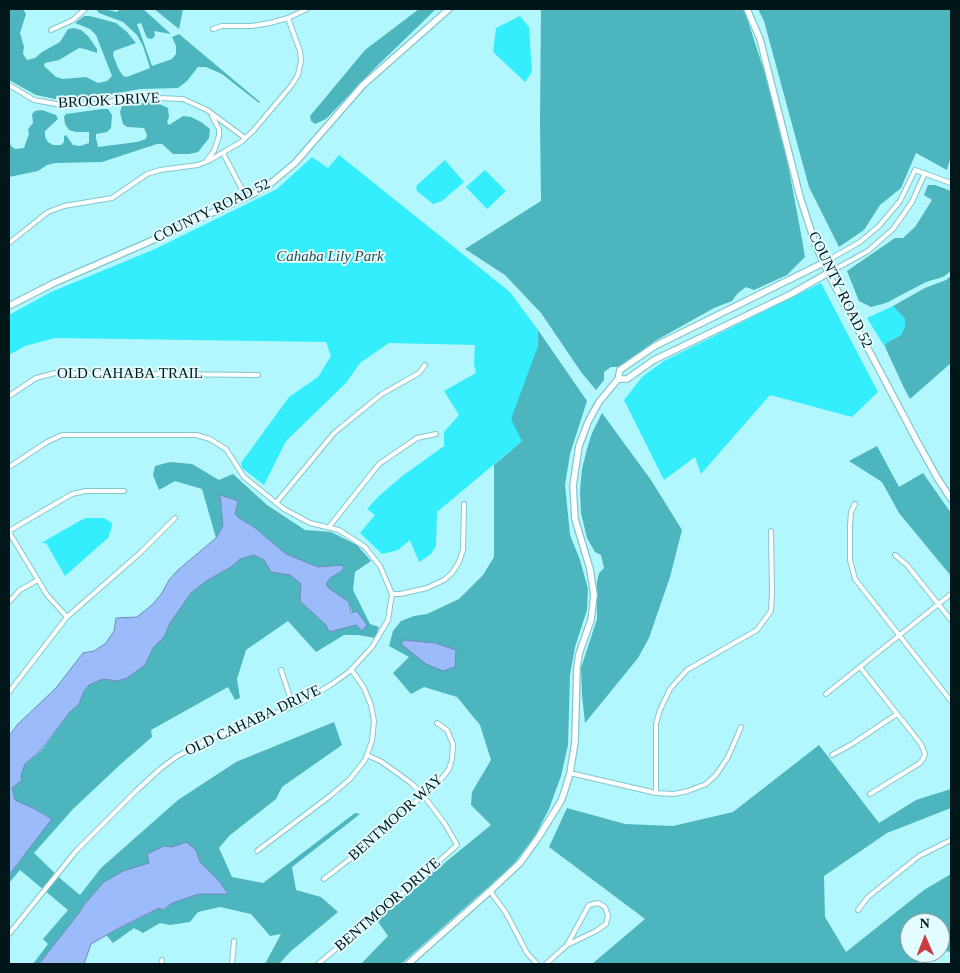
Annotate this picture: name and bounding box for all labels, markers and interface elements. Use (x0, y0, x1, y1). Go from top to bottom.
street label: BROOK DRIVE (58, 89, 160, 113)
street label: COUNTY ROAD 52 (151, 175, 273, 247)
street label: COUNTY ROAD 52 (804, 229, 876, 351)
park label: Cahaba Lily Park (276, 248, 384, 266)
street label: OLD CAHABA TRAIL (57, 365, 203, 383)
street label: OLD CAHABA DRIVE (182, 682, 324, 760)
street label: BENTMOOR WAY (345, 771, 447, 865)
street label: BENTMOOR DRIVE (332, 854, 444, 956)
north arrow (900, 913, 950, 963)
text: N (920, 916, 930, 931)

